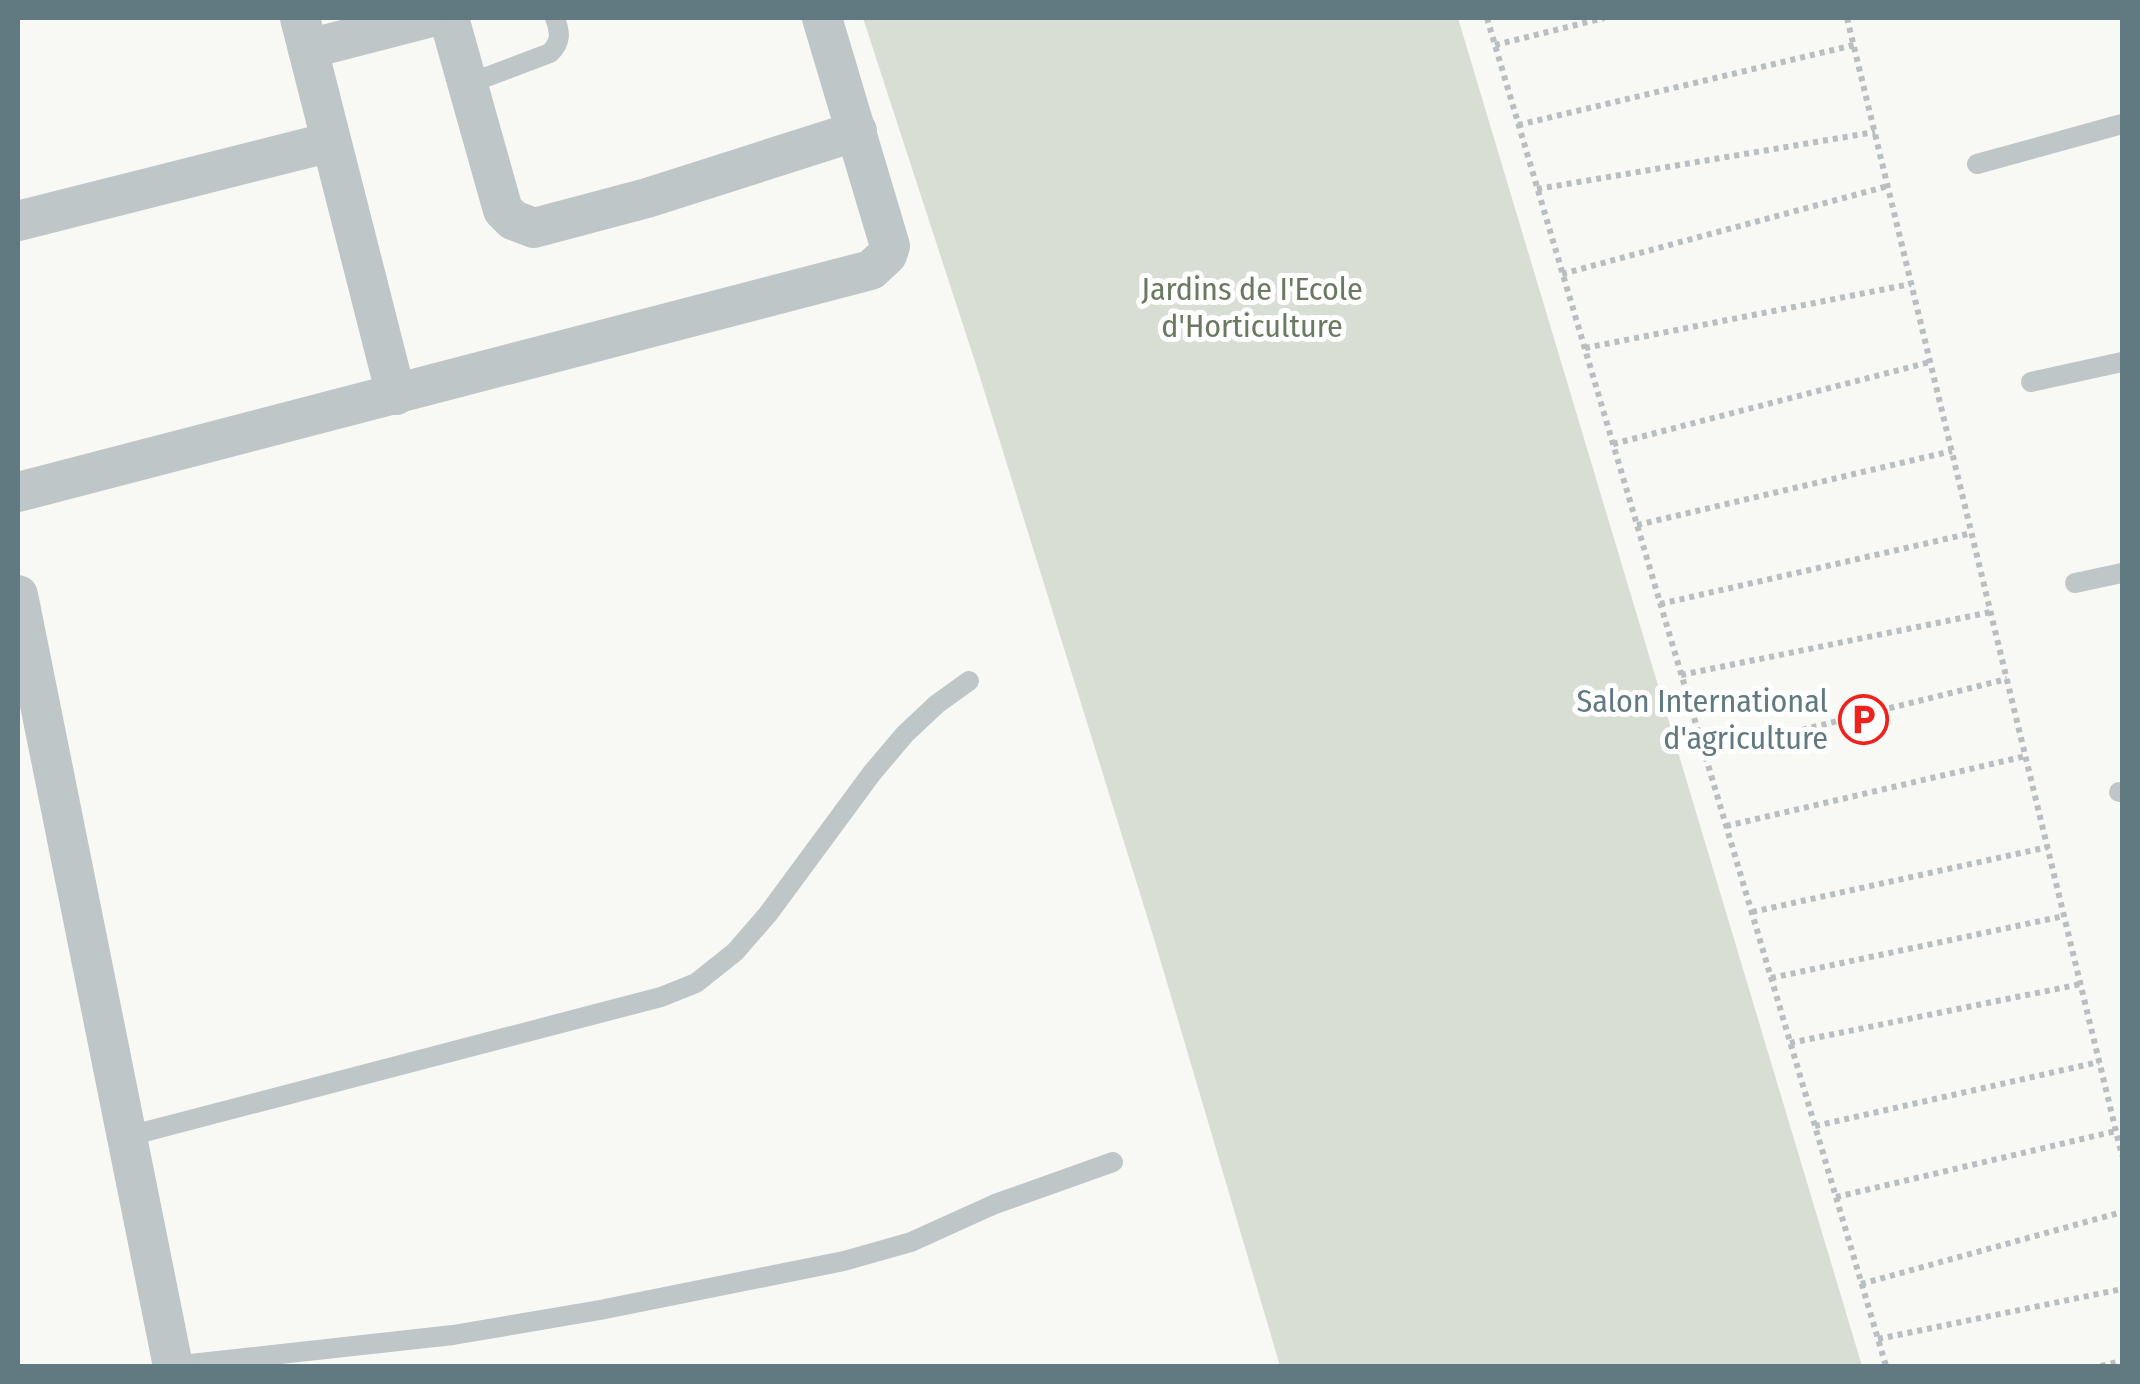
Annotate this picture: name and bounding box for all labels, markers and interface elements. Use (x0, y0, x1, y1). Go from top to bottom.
park label: Jardins de I'Ecole d'Horticulture (1141, 270, 1363, 345)
place label: Salon International d'agriculture (1576, 682, 1828, 757)
parking icon: Salon International d'agriculture (1837, 693, 1889, 745)

